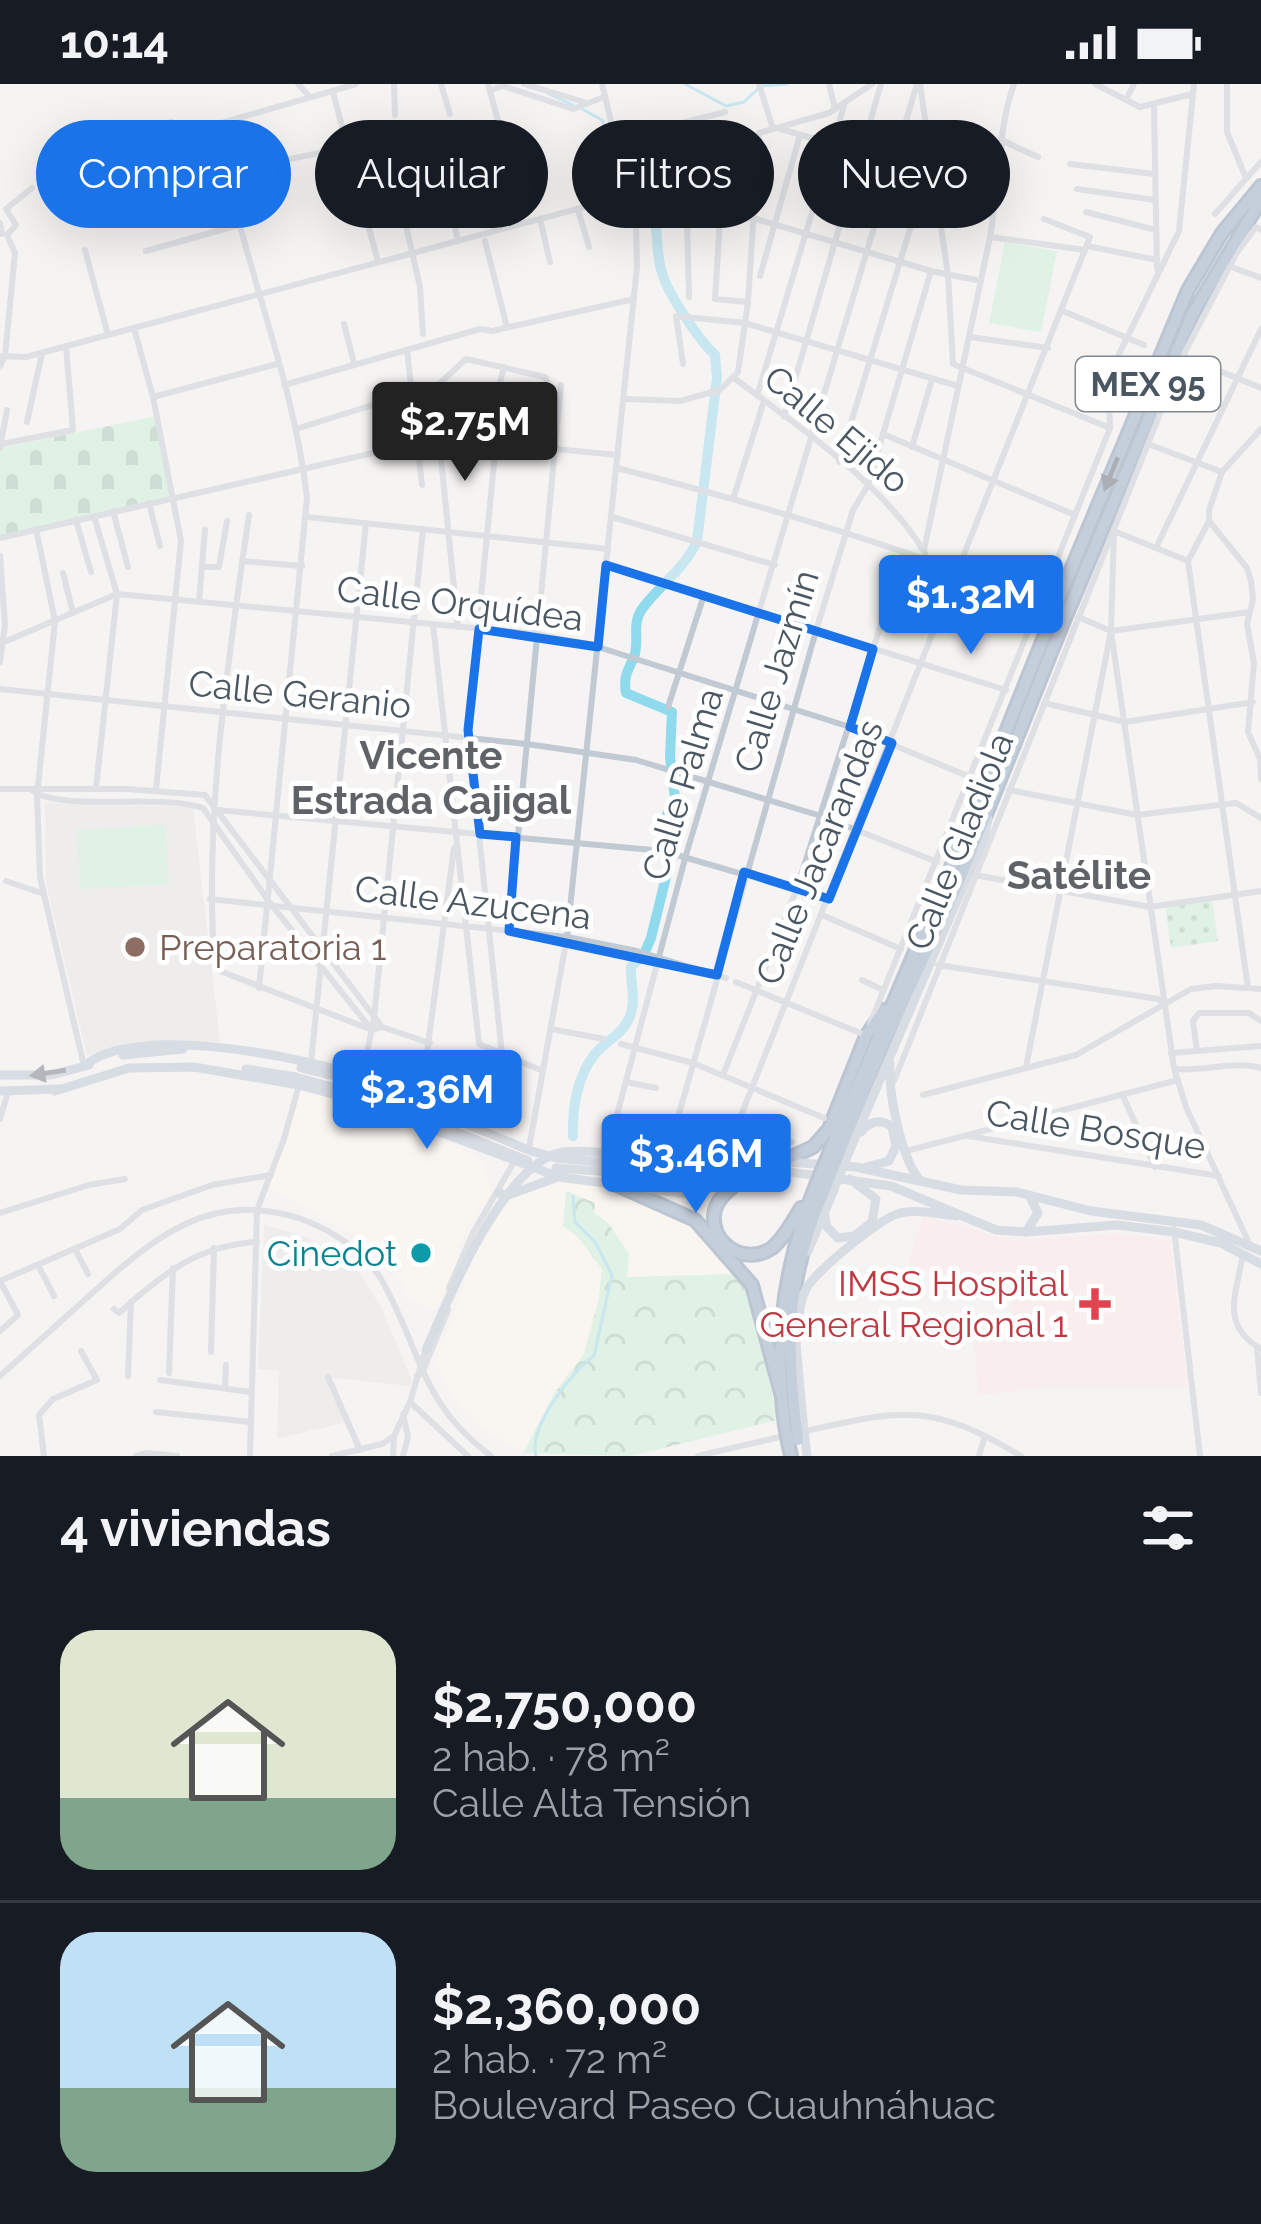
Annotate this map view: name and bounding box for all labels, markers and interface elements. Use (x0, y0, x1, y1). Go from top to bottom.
text: 10:14 (60, 16, 169, 69)
chip: Comprar (36, 120, 291, 228)
chip: Alquilar (315, 120, 548, 228)
chip: Filtros (572, 120, 774, 228)
chip: Nuevo (798, 120, 1010, 228)
street label: Calle Ejido (756, 356, 918, 502)
road number: MEX 95 (1076, 357, 1220, 411)
pin: $2.75M (367, 382, 563, 484)
text: $2.75M (399, 398, 531, 444)
one-way arrow (1101, 456, 1120, 492)
pin: $1.32M (873, 555, 1069, 657)
street label: Calle Jazmín (725, 565, 827, 777)
street label: Calle Orquídea (334, 567, 586, 639)
text: $1.32M (906, 571, 1036, 617)
street label: Calle Geranio (187, 661, 413, 727)
street label: Calle Palma (633, 683, 731, 885)
street label: Calle Jacarandas (747, 713, 891, 991)
street label: Calle Gladiola (896, 726, 1022, 956)
district label: Vicente Estrada Cajigal (291, 732, 572, 823)
district label: Satélite (1007, 852, 1151, 898)
street label: Calle Azucena (352, 867, 594, 937)
place label: Preparatoria 1 (159, 926, 386, 968)
marker: Preparatoria 1 (122, 934, 148, 960)
pin: $2.36M (329, 1050, 525, 1152)
one-way arrow (29, 1064, 66, 1083)
text: $2.36M (360, 1066, 494, 1112)
street label: Calle Bosque (983, 1091, 1209, 1167)
pin: $3.46M (598, 1114, 794, 1216)
text: $3.46M (629, 1130, 763, 1176)
place label: Cinedot (267, 1232, 397, 1274)
marker: Cinedot (408, 1240, 434, 1266)
place label: IMSS Hospital General Regional 1 (759, 1262, 1068, 1345)
marker: IMSS Hospital General Regional 1 (1079, 1288, 1111, 1320)
icon: filters (1135, 1495, 1201, 1561)
text: 4 viviendas (60, 1498, 331, 1558)
text: $2,750,000 (432, 1674, 697, 1734)
icon: home (156, 1678, 300, 1822)
text: 2 hab. · 78 m² (432, 1734, 670, 1780)
text: Calle Alta Tensión (432, 1780, 751, 1826)
text: $2,360,000 (432, 1976, 701, 2036)
icon: home (156, 1980, 300, 2124)
text: 2 hab. · 72 m² (432, 2036, 667, 2082)
text: Boulevard Paseo Cuauhnáhuac (432, 2082, 996, 2128)

